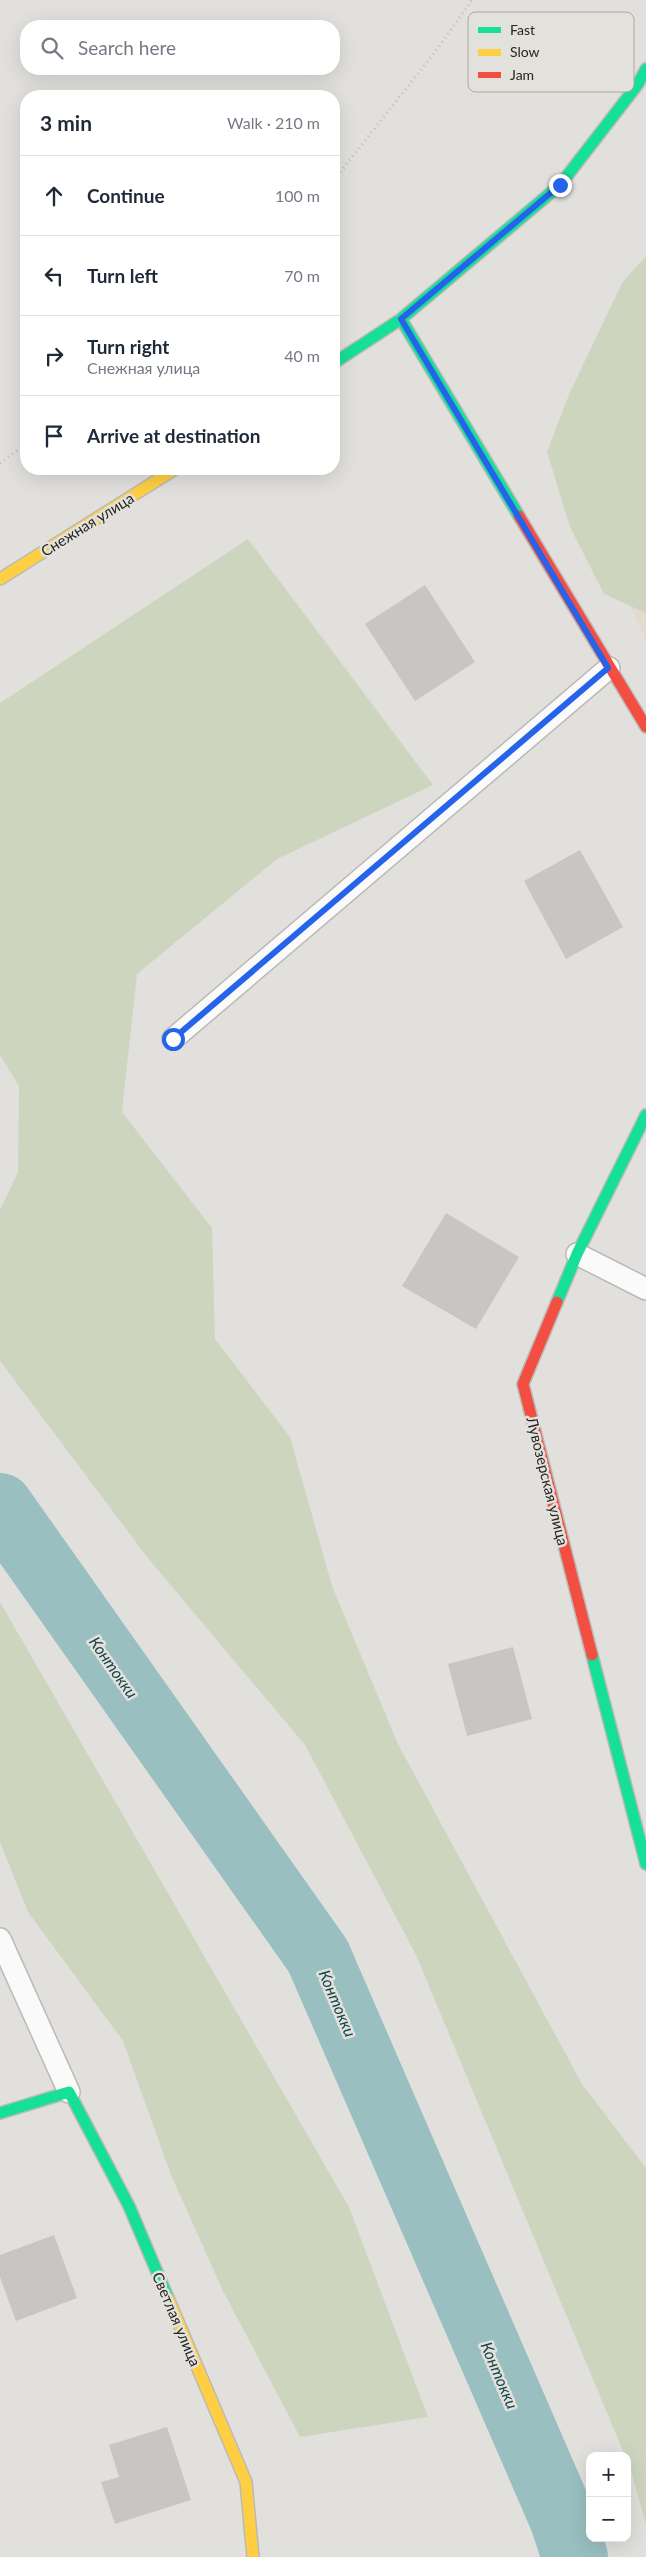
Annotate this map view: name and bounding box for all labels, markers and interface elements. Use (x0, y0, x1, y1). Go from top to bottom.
legend (468, 12, 634, 92)
search box (20, 20, 340, 75)
text: Fast (510, 21, 535, 38)
icon: search (38, 34, 66, 62)
text: Search here (78, 36, 176, 59)
text: Slow (510, 43, 540, 60)
text: Jam (510, 66, 534, 83)
text: 3 min (40, 110, 92, 135)
text: Walk · 210 m (227, 113, 320, 132)
route end (549, 174, 572, 197)
icon: ahead (40, 182, 68, 210)
text: Continue (87, 184, 165, 207)
text: 100 m (275, 186, 320, 205)
icon: left (40, 262, 68, 290)
text: Turn left (87, 264, 158, 287)
text: 70 m (284, 266, 320, 285)
text: Turn right (87, 335, 169, 358)
icon: right (40, 342, 68, 370)
text: 40 m (284, 346, 320, 365)
text: Снежная улица (87, 358, 200, 377)
icon: arrive (40, 422, 68, 450)
text: Arrive at destination (87, 424, 260, 447)
street label: Снежная улица (37, 488, 137, 560)
route start (162, 1028, 185, 1051)
street label: Лувозерская улица (523, 1414, 573, 1547)
water label: Контокки (86, 1633, 142, 1701)
water label: Контокки (315, 1967, 361, 2039)
street label: Светлая улица (149, 2269, 205, 2369)
water label: Контокки (477, 2339, 523, 2411)
map controls (586, 2452, 631, 2542)
button: + (586, 2452, 631, 2497)
button: − (586, 2497, 631, 2542)

